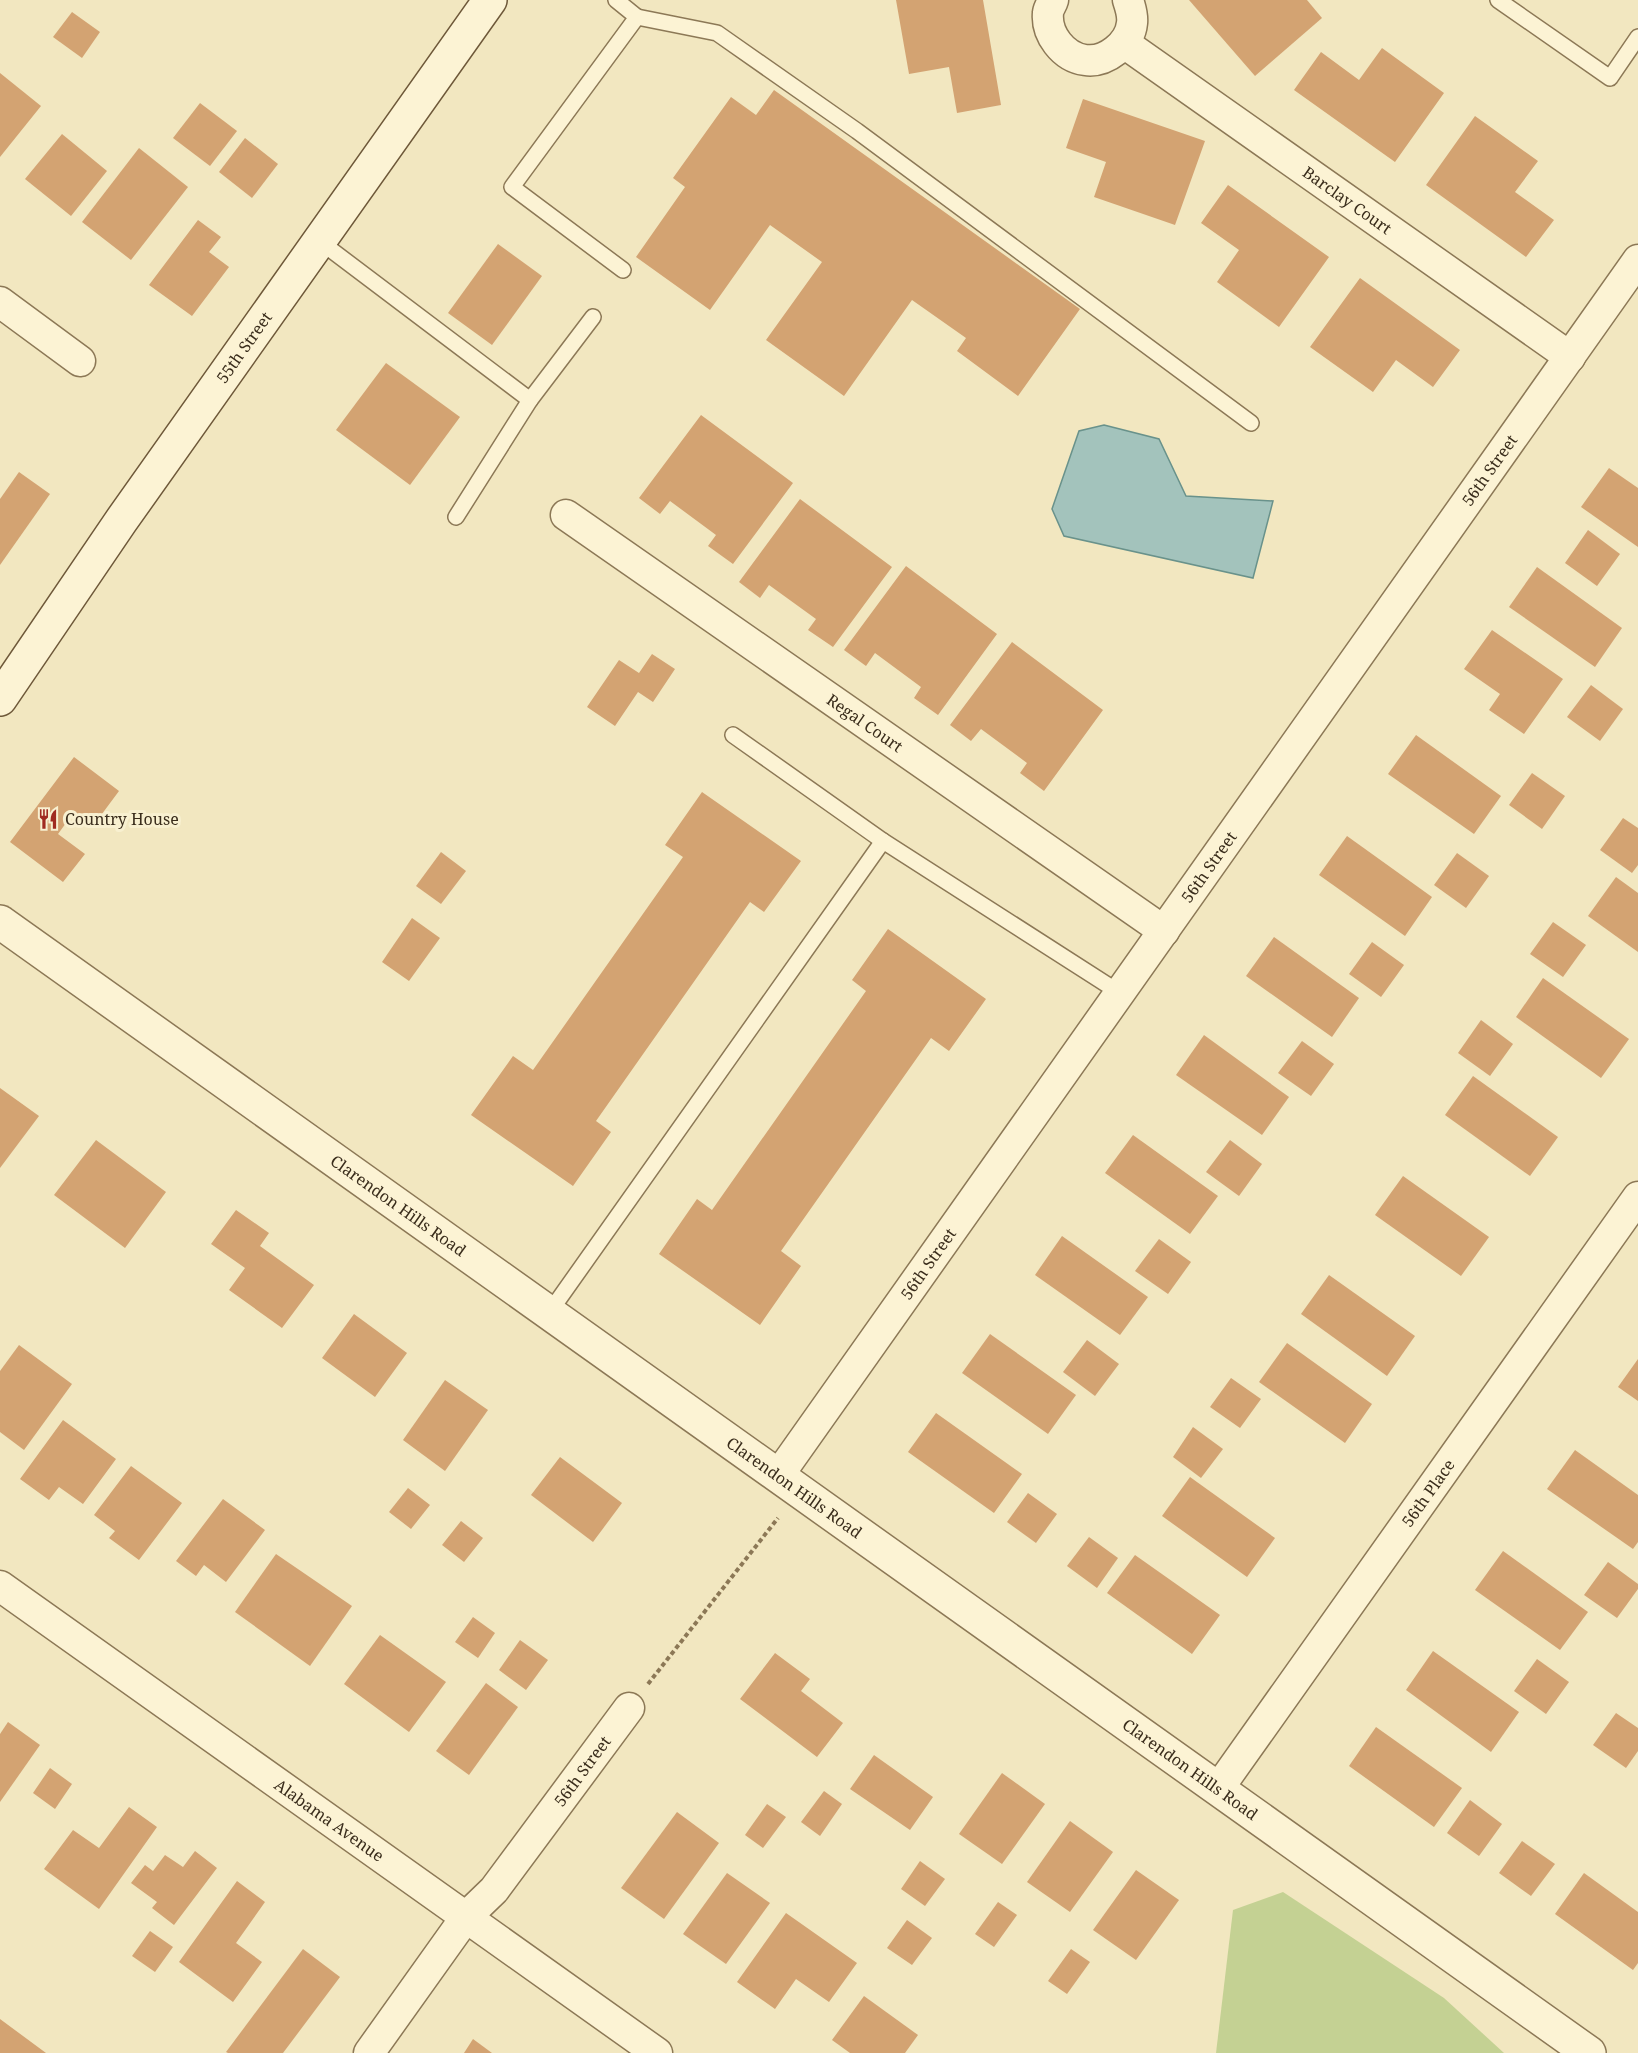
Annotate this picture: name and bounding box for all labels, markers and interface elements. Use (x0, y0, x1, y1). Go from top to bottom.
street label: Barclay Court (1298, 161, 1396, 239)
street label: 55th Street (211, 307, 277, 387)
street label: 56th Street (1457, 430, 1522, 510)
street label: Regal Court (822, 689, 908, 757)
restaurant icon: Country House (36, 807, 60, 831)
place label: Country House (65, 808, 179, 830)
street label: 56th Street (1176, 827, 1242, 907)
street label: Clarendon Hills Road (326, 1150, 471, 1261)
street label: 56th Street (895, 1223, 961, 1304)
street label: Clarendon Hills Road (722, 1432, 867, 1543)
street label: 56th Place (1397, 1455, 1460, 1531)
street label: Clarendon Hills Road (1118, 1713, 1263, 1825)
street label: 56th Street (549, 1731, 616, 1811)
street label: Alabama Avenue (270, 1774, 388, 1867)

